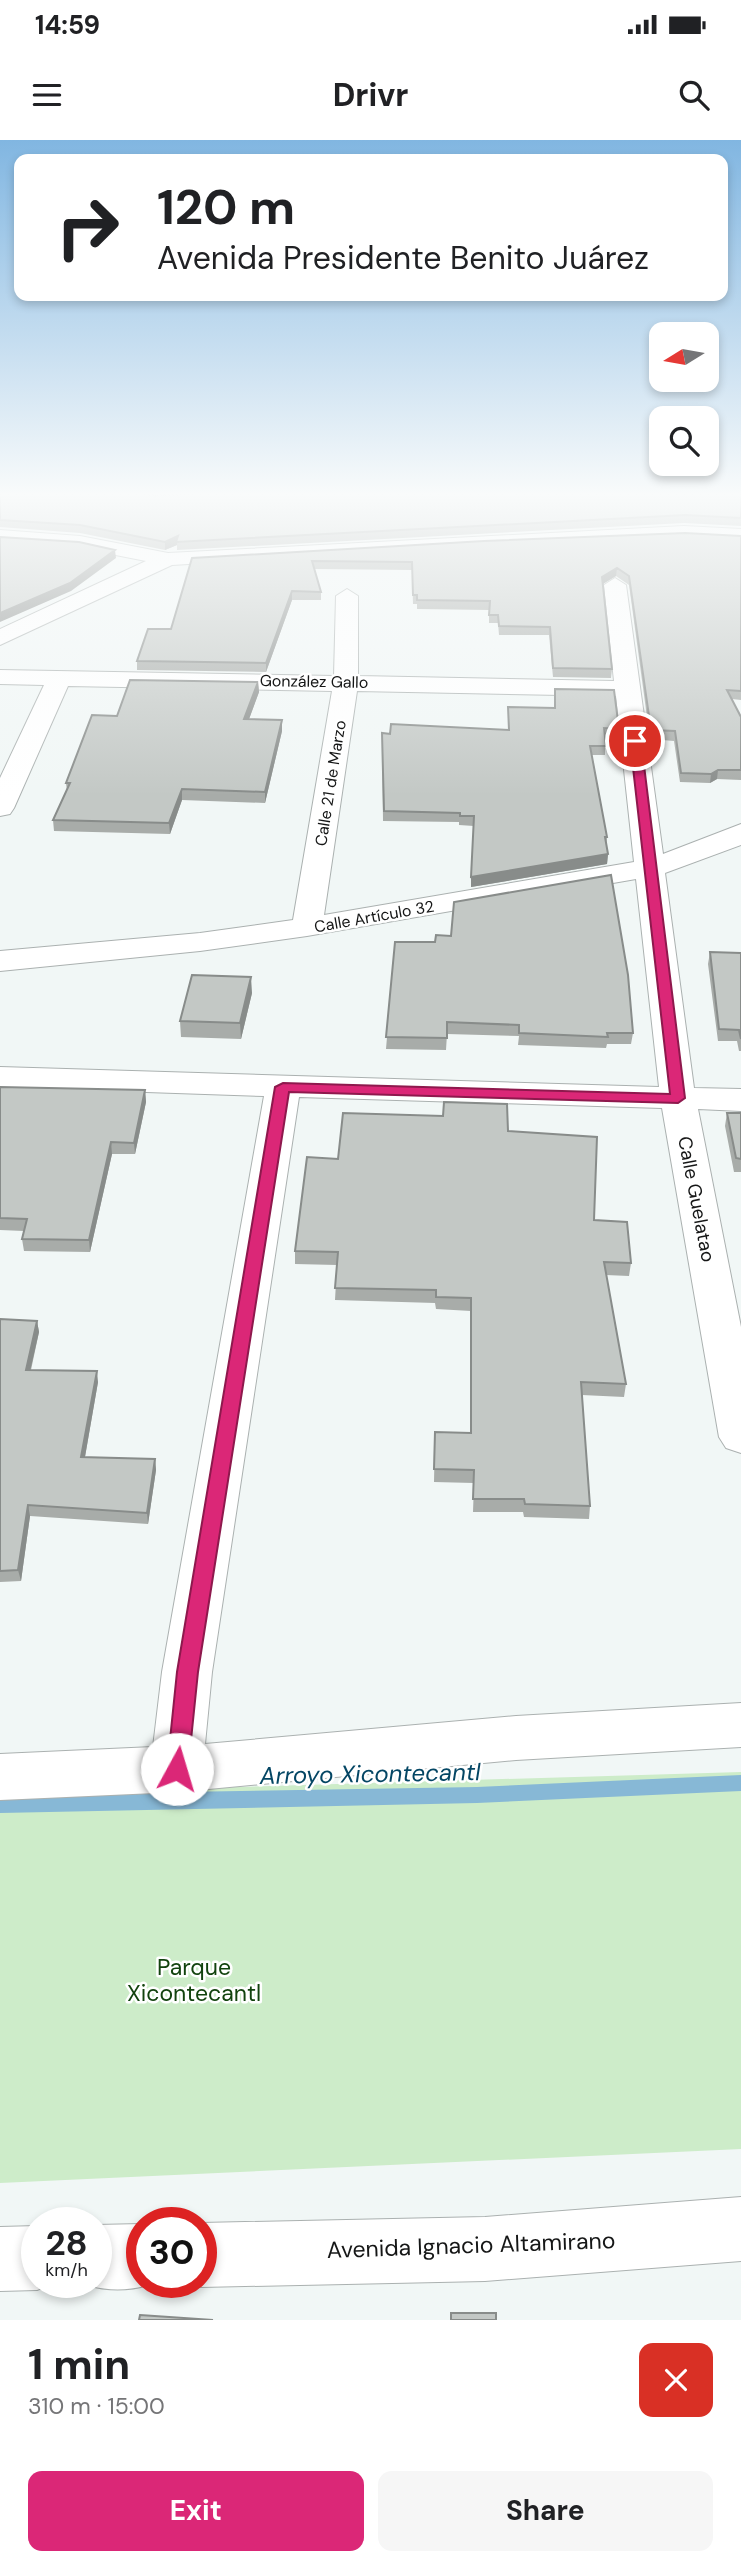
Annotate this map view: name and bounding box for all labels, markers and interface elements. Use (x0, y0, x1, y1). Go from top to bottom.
text: 14:59 (35, 8, 100, 42)
text: Drivr (333, 74, 408, 116)
icon: menu (28, 76, 66, 114)
icon: search (675, 76, 713, 114)
text: 120 m (157, 175, 295, 239)
icon: right (42, 182, 133, 273)
text: Avenida Presidente Benito Juárez (157, 237, 649, 279)
north arrow (649, 322, 719, 392)
map controls (649, 322, 719, 476)
button: search (649, 406, 719, 476)
street label: González Gallo (260, 670, 368, 693)
pin (605, 711, 665, 771)
street label: Calle 21 de Marzo (310, 719, 351, 848)
icon: arrive (616, 722, 654, 760)
street label: Calle Artículo 32 (313, 896, 436, 937)
street label: Calle Guelatao (672, 1134, 721, 1264)
position arrow (140, 1732, 214, 1806)
water label: Arroyo Xicontecantl (258, 1756, 481, 1791)
park label: Parque Xicontecantl (127, 1952, 261, 2008)
speed limit sign: 30 (126, 2207, 217, 2298)
text: 28 (45, 2220, 88, 2266)
street label: Avenida Ignacio Altamirano (326, 2225, 616, 2265)
text: km/h (45, 2258, 88, 2282)
text: 1 min (28, 2337, 130, 2392)
button: close (639, 2343, 713, 2417)
text: 310 m · 15:00 (28, 2391, 165, 2421)
button: Exit (28, 2471, 364, 2551)
button: Share (378, 2471, 713, 2551)

